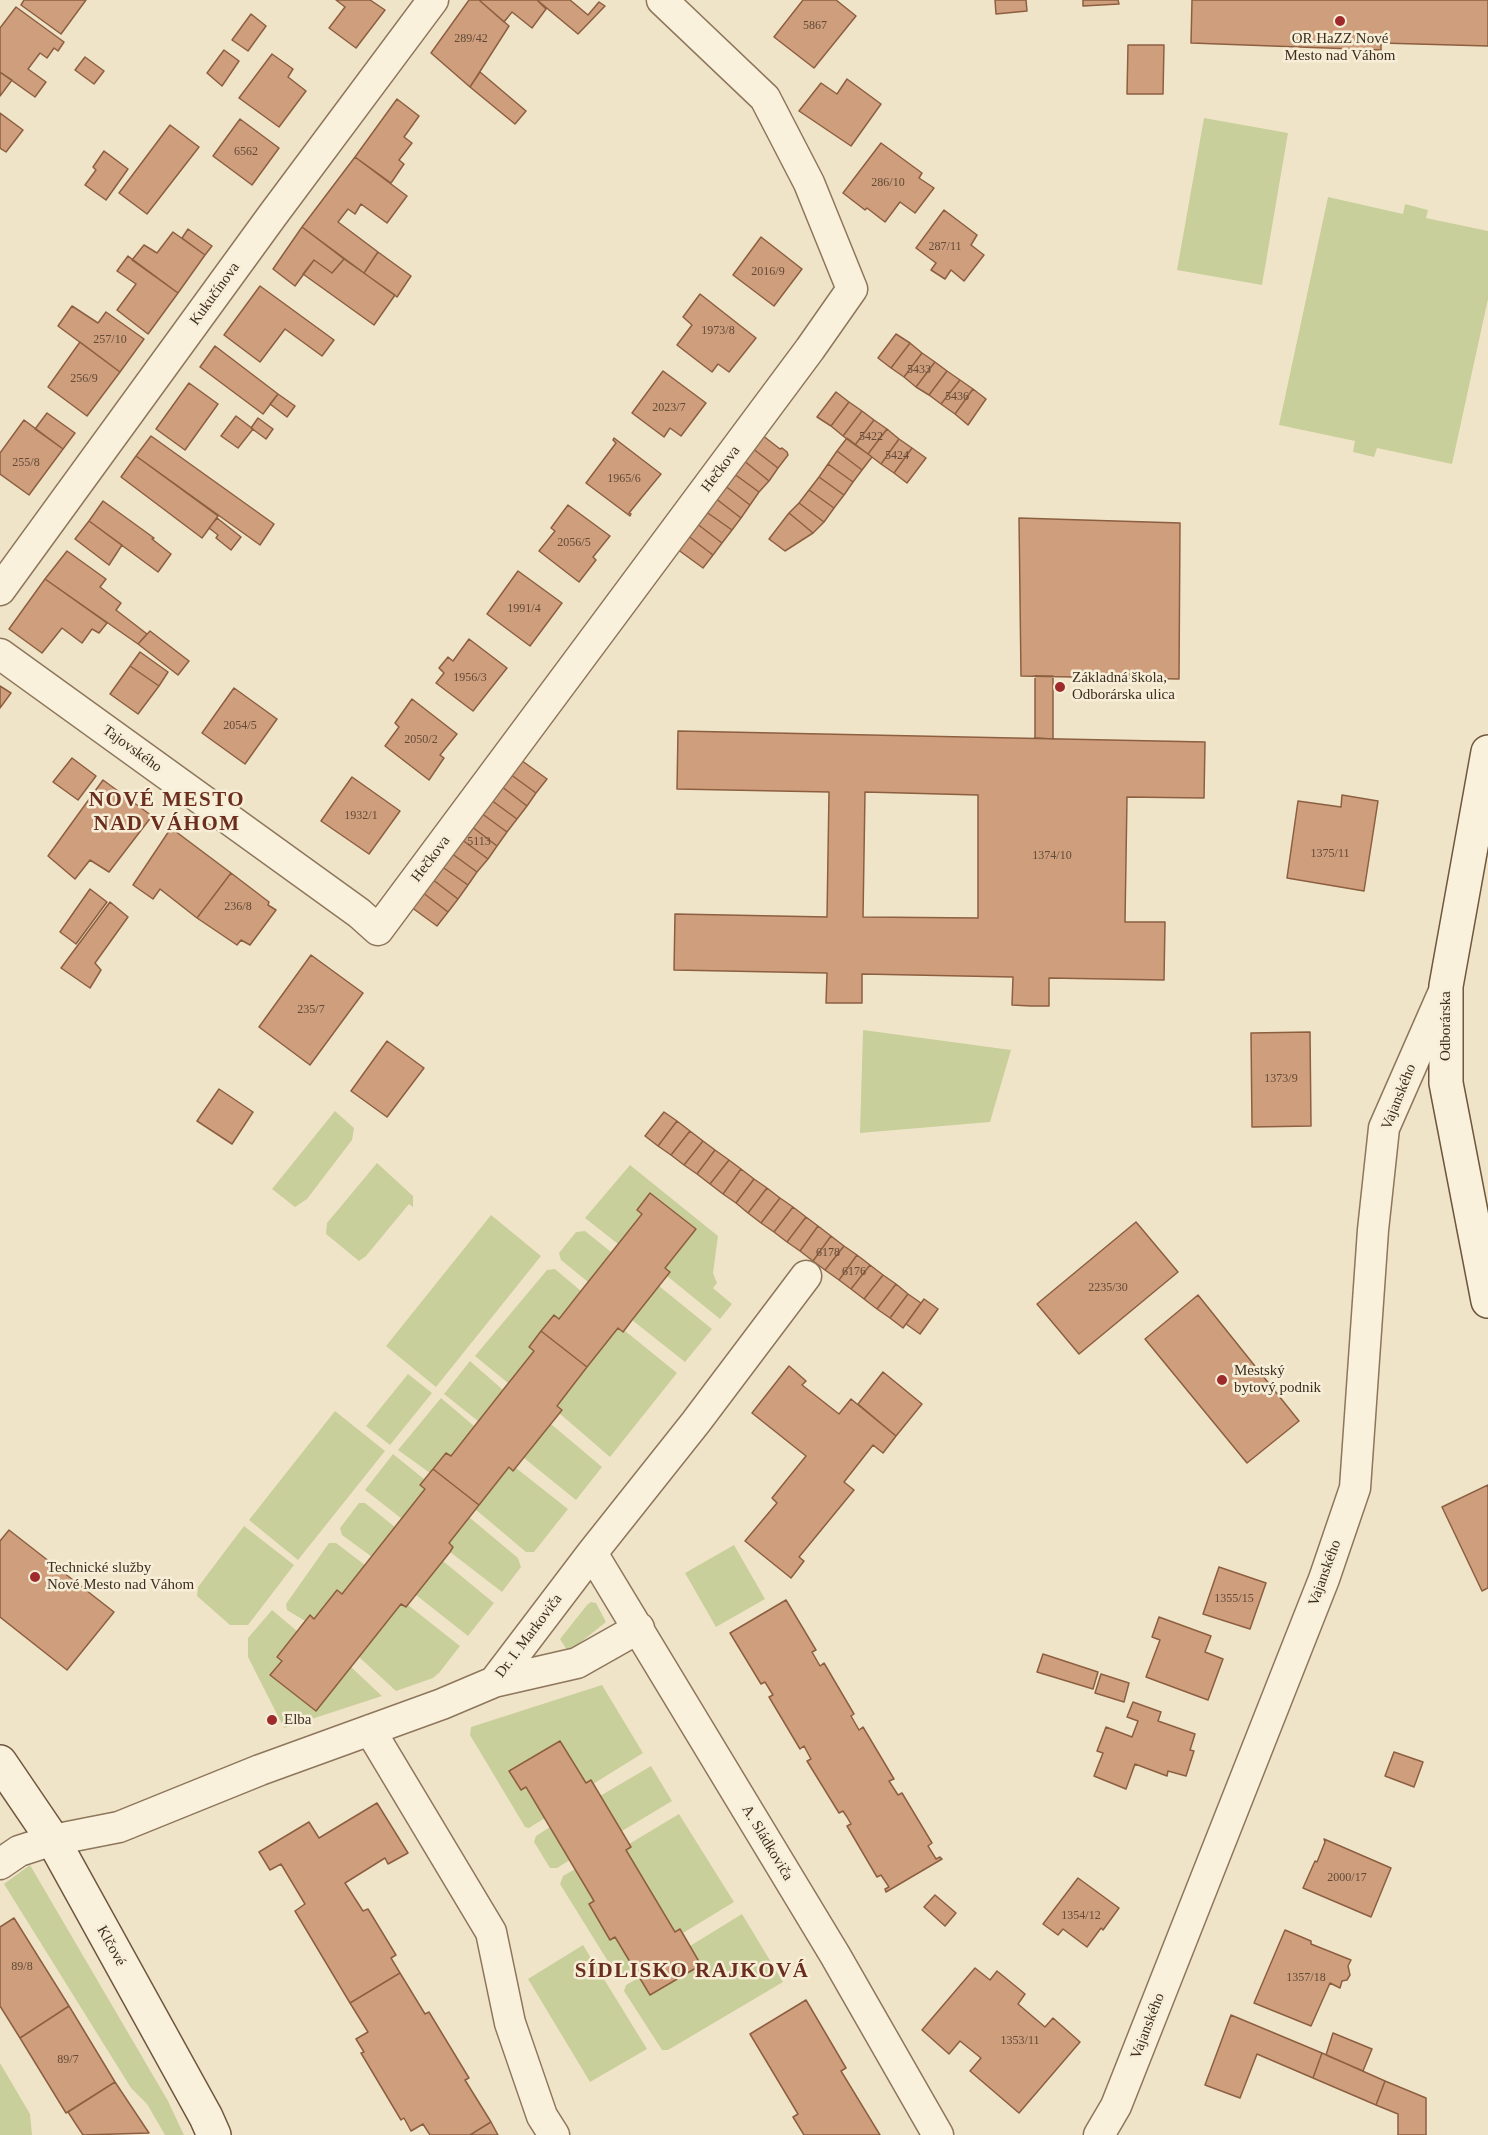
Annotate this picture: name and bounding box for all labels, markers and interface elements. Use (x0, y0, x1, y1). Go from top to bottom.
marker: OR HaZZ Nové Mesto nad Váhom (1333, 14, 1347, 28)
house number: 5867 (803, 19, 827, 33)
place label: OR HaZZ Nové Mesto nad Váhom (1285, 30, 1395, 65)
house number: 289/42 (454, 32, 488, 46)
house number: 6562 (234, 145, 258, 159)
house number: 286/10 (871, 176, 905, 190)
house number: 287/11 (929, 240, 961, 254)
street label: Kukučínova (186, 259, 244, 329)
house number: 2016/9 (751, 265, 785, 279)
house number: 1973/8 (701, 324, 735, 338)
house number: 257/10 (93, 333, 127, 347)
house number: 5433 (907, 363, 931, 377)
house number: 256/9 (70, 372, 98, 386)
house number: 5436 (945, 390, 969, 404)
house number: 2023/7 (652, 401, 686, 415)
house number: 5422 (859, 430, 883, 444)
street label: Hečkova (698, 442, 744, 496)
house number: 5424 (885, 449, 909, 463)
house number: 255/8 (12, 456, 40, 470)
house number: 1965/6 (607, 472, 641, 486)
house number: 2056/5 (557, 536, 591, 550)
house number: 1991/4 (507, 602, 541, 616)
place label: Základná škola, Odborárska ulica (1072, 669, 1175, 704)
house number: 1956/3 (453, 671, 487, 685)
marker: Základná škola, Odborárska ulica (1053, 680, 1067, 694)
house number: 2054/5 (223, 719, 257, 733)
street label: Tajovského (99, 721, 165, 777)
house number: 2050/2 (404, 733, 438, 747)
district label: NOVÉ MESTO NAD VÁHOM (89, 788, 245, 838)
house number: 1932/1 (344, 809, 378, 823)
street label: Hečkova (408, 832, 454, 886)
house number: 5113 (467, 835, 491, 849)
house number: 1375/11 (1311, 847, 1349, 861)
house number: 1374/10 (1032, 849, 1072, 863)
house number: 236/8 (224, 900, 252, 914)
street label: Odborárska (1437, 991, 1455, 1061)
house number: 235/7 (297, 1003, 325, 1017)
street label: Vajanského (1378, 1062, 1420, 1132)
house number: 1373/9 (1264, 1072, 1298, 1086)
house number: 6178 (816, 1246, 840, 1260)
house number: 6176 (842, 1265, 866, 1279)
house number: 2235/30 (1088, 1281, 1128, 1295)
place label: Mestský bytový podnik (1234, 1362, 1321, 1397)
marker: Mestský bytový podnik (1215, 1373, 1229, 1387)
street label: Vajanského (1305, 1537, 1345, 1609)
place label: Technické služby Nové Mesto nad Váhom (47, 1559, 194, 1594)
marker: Technické služby Nové Mesto nad Váhom (28, 1570, 42, 1584)
street label: Dr. I. Markoviča (492, 1591, 566, 1681)
house number: 1355/15 (1214, 1592, 1254, 1606)
place label: Elba (284, 1711, 311, 1729)
marker: Elba (265, 1713, 279, 1727)
street label: A. Sládkoviča (737, 1802, 797, 1884)
house number: 2000/17 (1327, 1871, 1367, 1885)
house number: 1354/12 (1061, 1909, 1101, 1923)
street label: Klčové (93, 1923, 129, 1969)
district label: SÍDLISKO RAJKOVÁ (575, 1959, 809, 1985)
house number: 89/8 (11, 1960, 33, 1974)
house number: 1357/18 (1286, 1971, 1326, 1985)
street label: Vajanského (1127, 1990, 1169, 2062)
house number: 1353/11 (1001, 2034, 1039, 2048)
house number: 89/7 (57, 2053, 79, 2067)

